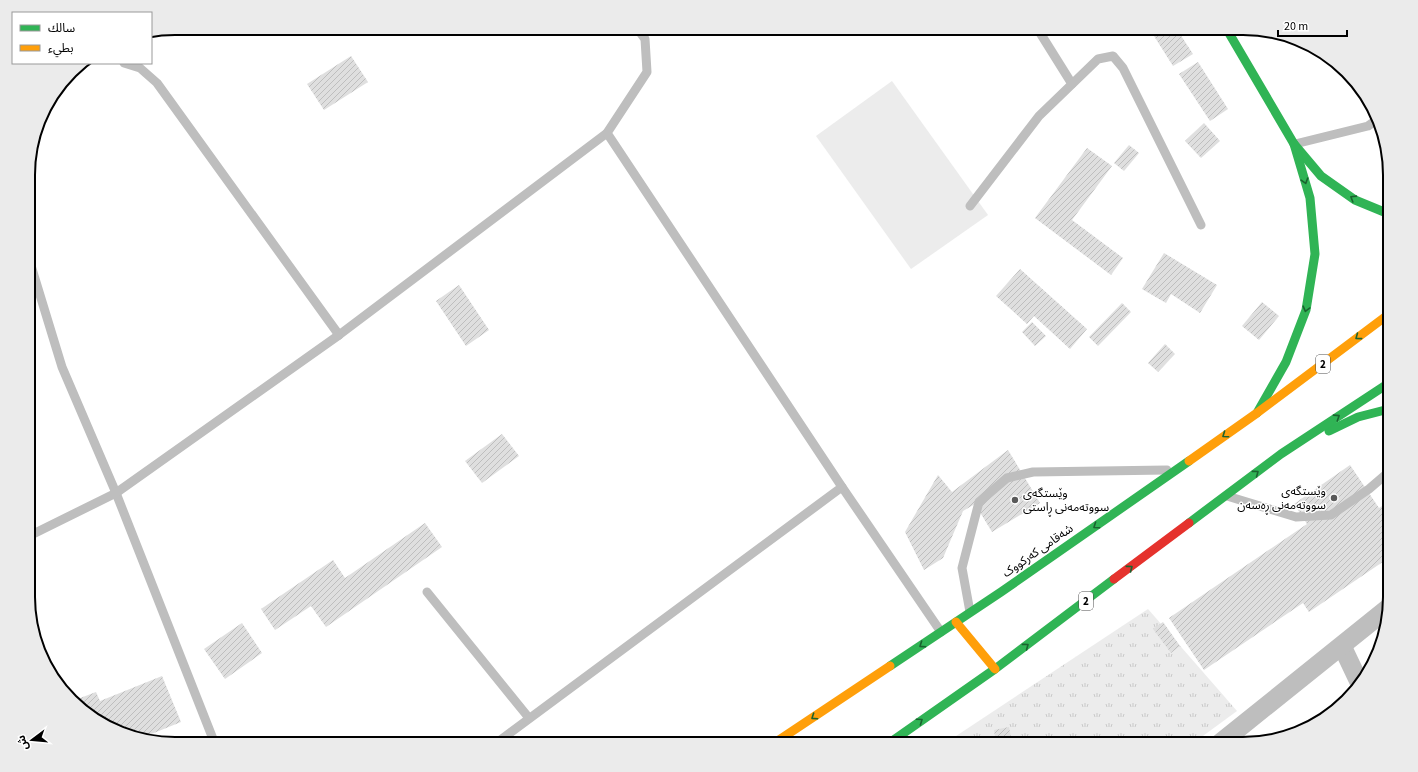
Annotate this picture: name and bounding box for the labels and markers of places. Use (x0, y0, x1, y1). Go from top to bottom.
place label: وێستگەی سووتەمەنی ڕەسەن (1237, 483, 1326, 515)
place label: وێستگەی سووتەمەنی ڕاستی (1023, 485, 1109, 517)
marker: وێستگەی سووتەمەنی ڕەسەن (1329, 493, 1339, 503)
marker: وێستگەی سووتەمەنی ڕاستی (1010, 495, 1020, 505)

